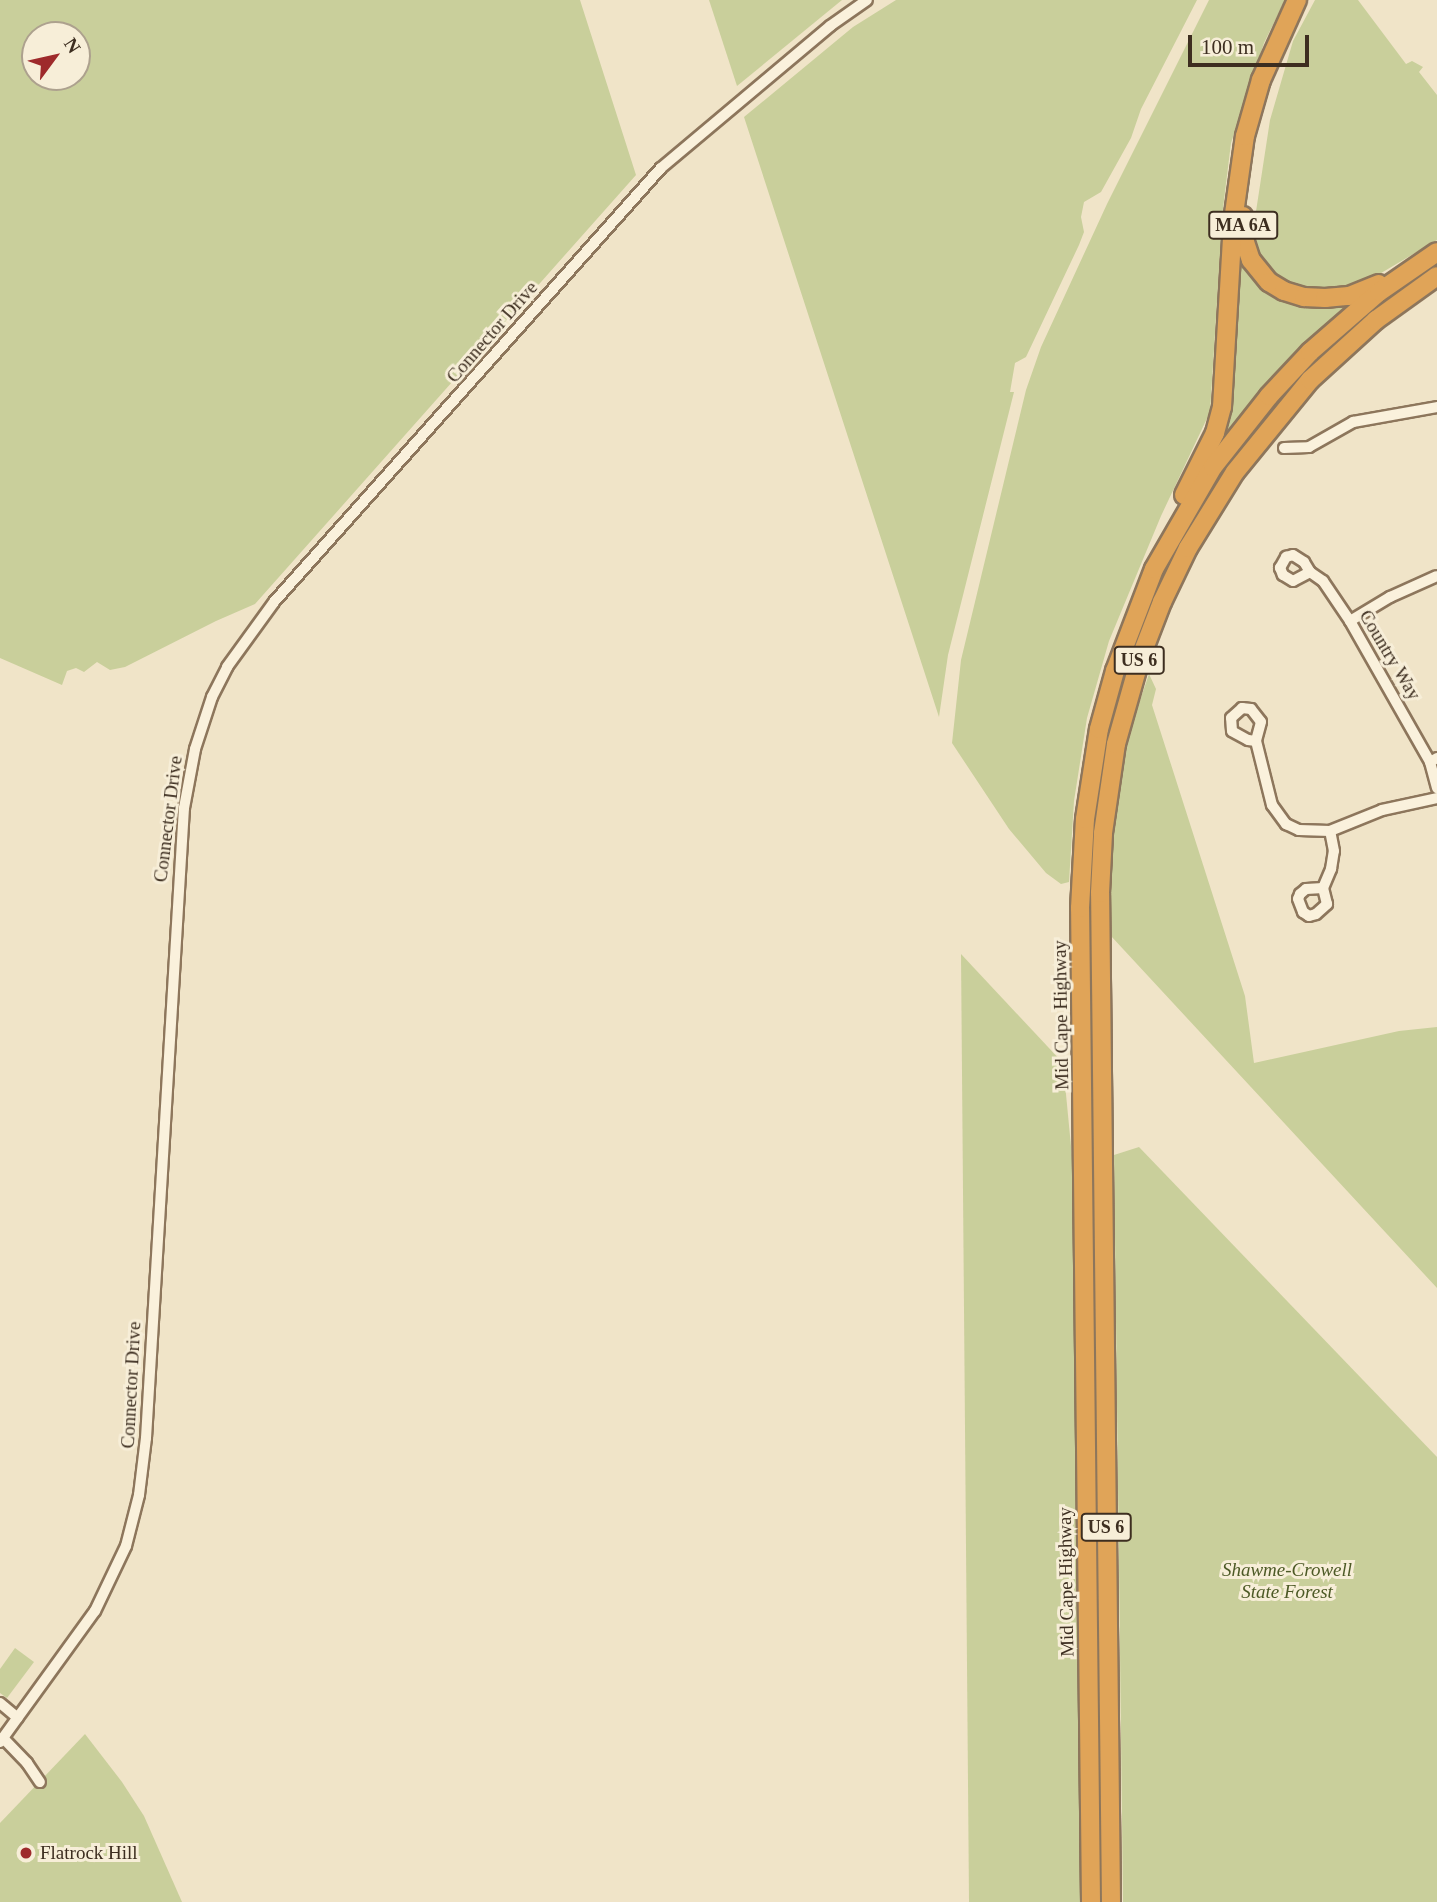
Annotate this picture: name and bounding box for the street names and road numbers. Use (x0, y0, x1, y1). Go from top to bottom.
road number: MA 6A (1206, 210, 1280, 240)
street label: Connector Drive (442, 277, 542, 387)
street label: Country Way (1354, 606, 1426, 704)
road number: US 6 (1113, 646, 1165, 674)
street label: Connector Drive (149, 755, 187, 883)
street label: Mid Cape Highway (1048, 940, 1074, 1090)
street label: Connector Drive (116, 1321, 146, 1449)
street label: Mid Cape Highway (1053, 1507, 1079, 1657)
road number: US 6 (1080, 1512, 1132, 1542)

